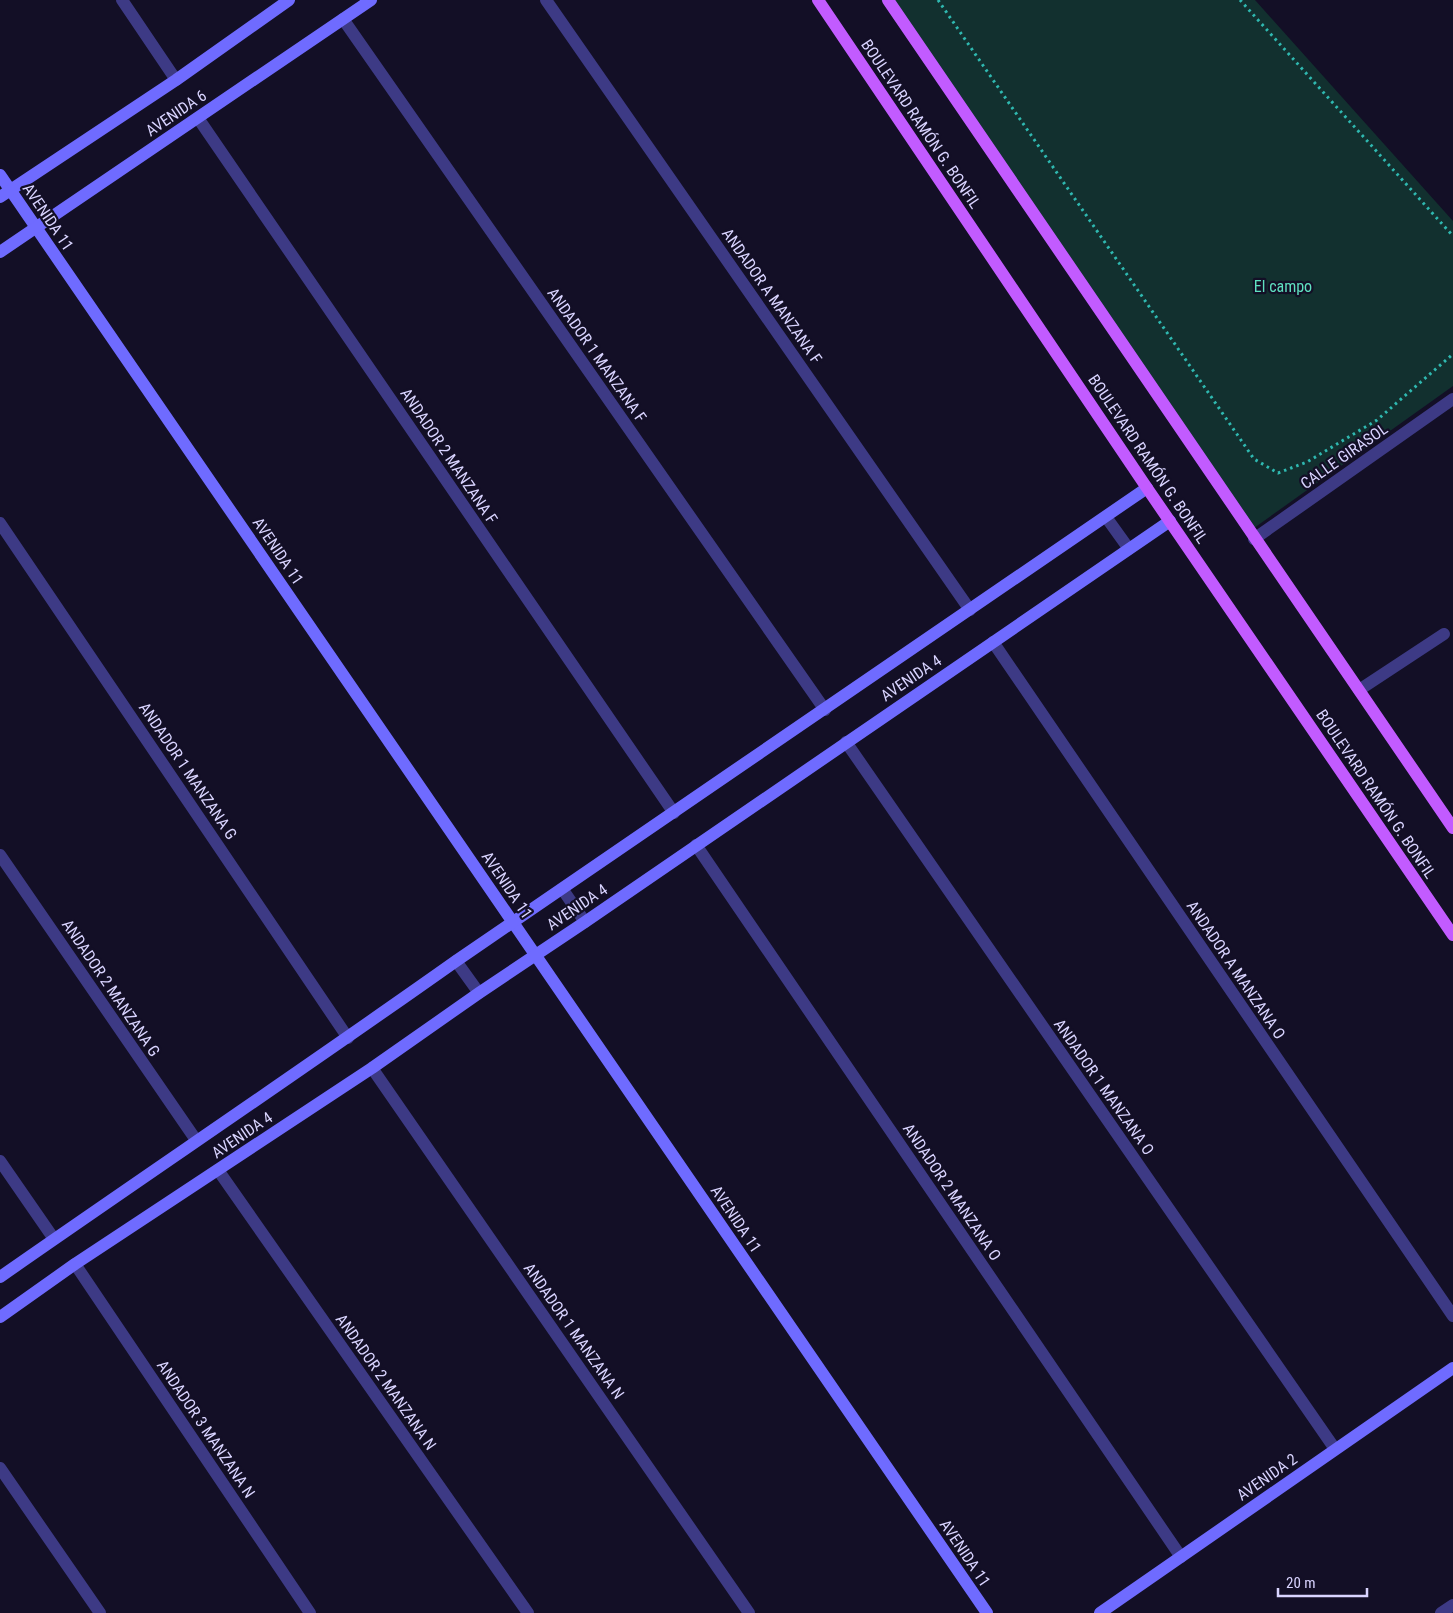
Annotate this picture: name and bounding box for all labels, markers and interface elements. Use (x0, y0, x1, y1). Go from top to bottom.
street label: BOULEVARD RAMÓN G. BONFIL (857, 35, 986, 212)
street label: AVENIDA 6 (142, 86, 210, 140)
street label: AVENIDA 11 (19, 180, 77, 254)
street label: ANDADOR A MANZANA F (718, 225, 826, 368)
park label: El campo (1254, 277, 1312, 296)
street label: ANDADOR 1 MANZANA F (543, 284, 651, 426)
street label: BOULEVARD RAMÓN G. BONFIL (1084, 370, 1213, 547)
street label: ANDADOR 2 MANZANA F (397, 385, 502, 528)
street label: CALLE GIRASOL (1297, 419, 1391, 493)
street label: AVENIDA 11 (249, 514, 307, 588)
street label: AVENIDA 4 (877, 651, 945, 705)
street label: ANDADOR 1 MANZANA G (135, 699, 241, 843)
street label: BOULEVARD RAMÓN G. BONFIL (1312, 705, 1441, 882)
street label: AVENIDA 11 (478, 848, 536, 922)
street label: AVENIDA 4 (543, 880, 611, 934)
street label: ANDADOR A MANZANA O (1183, 897, 1289, 1043)
street label: ANDADOR 2 MANZANA G (58, 916, 164, 1060)
street label: ANDADOR 1 MANZANA O (1050, 1015, 1158, 1159)
street label: AVENIDA 4 (208, 1108, 276, 1162)
street label: ANDADOR 2 MANZANA O (899, 1120, 1005, 1264)
street label: AVENIDA 11 (707, 1182, 765, 1256)
street label: ANDADOR 1 MANZANA N (520, 1259, 628, 1403)
street label: ANDADOR 2 MANZANA N (332, 1310, 440, 1454)
street label: ANDADOR 3 MANZANA N (153, 1357, 259, 1501)
street label: AVENIDA 2 (1233, 1449, 1301, 1505)
street label: AVENIDA 11 (936, 1516, 994, 1590)
scale bar (1278, 1566, 1367, 1598)
text: 20 m (1286, 1574, 1316, 1592)

